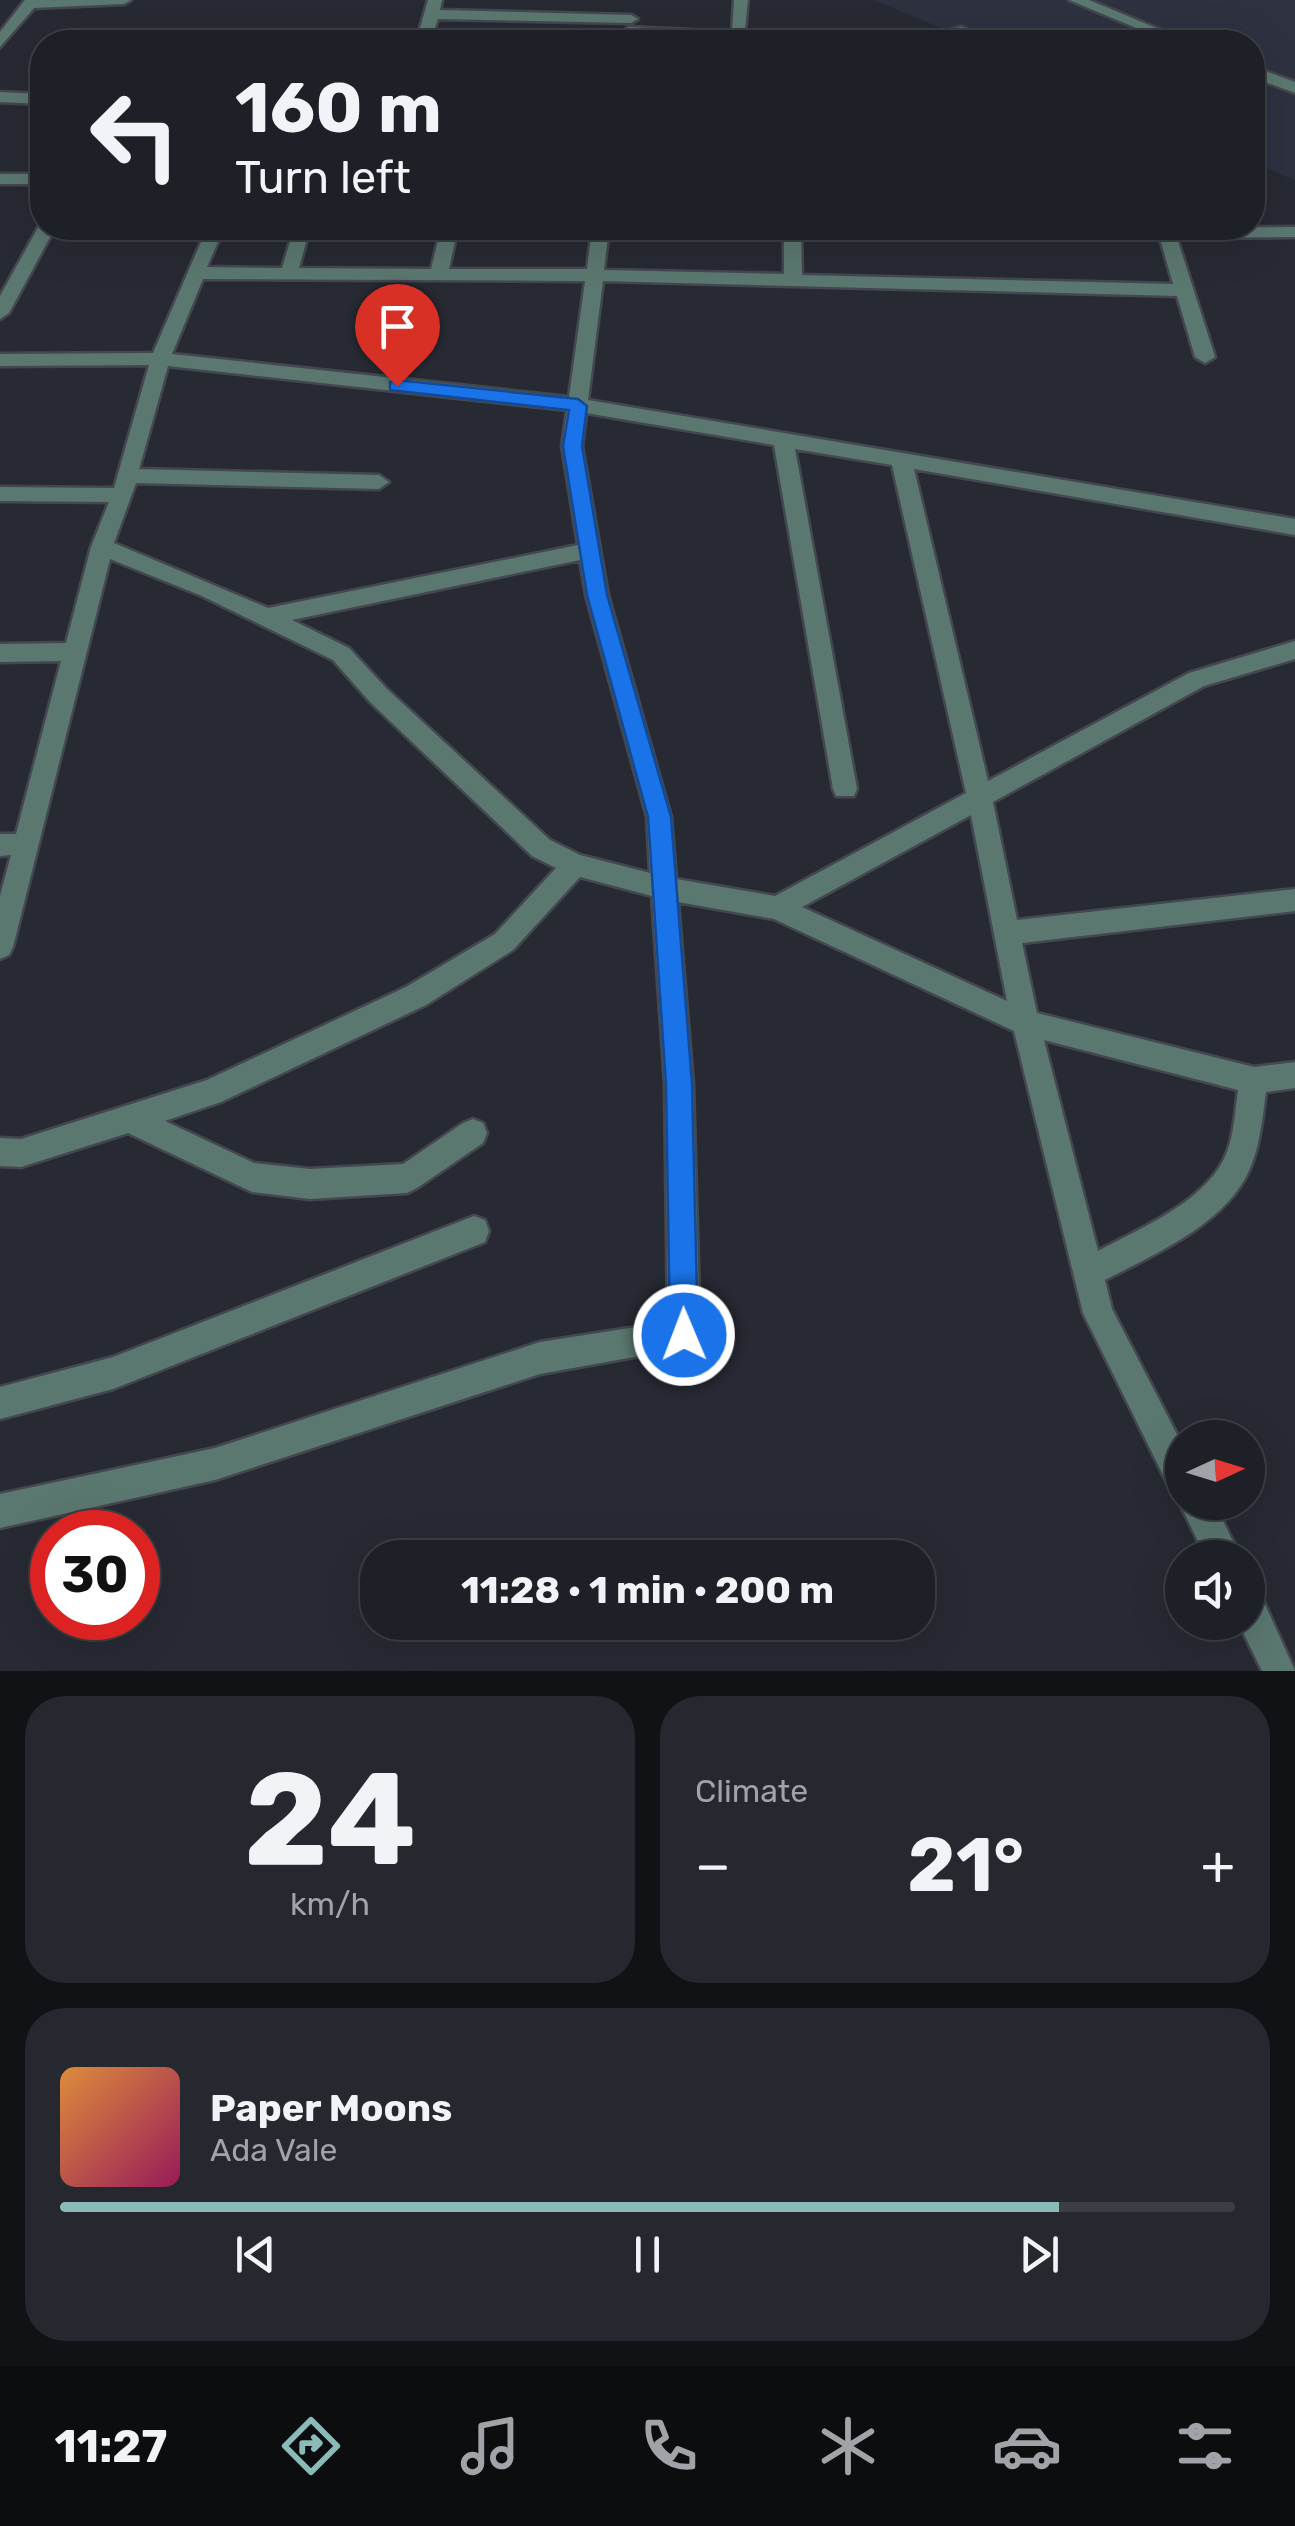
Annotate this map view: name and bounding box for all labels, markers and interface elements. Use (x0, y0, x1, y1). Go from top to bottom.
text: 160 m (235, 67, 442, 150)
icon: left (70, 70, 200, 200)
text: Turn left (235, 151, 411, 204)
pin (355, 284, 440, 387)
icon: arrive (370, 299, 425, 354)
position arrow (632, 1283, 736, 1387)
north arrow (1165, 1420, 1265, 1520)
map controls (1165, 1420, 1265, 1640)
speed limit sign: 30 (30, 1510, 160, 1640)
button: sound (1165, 1540, 1265, 1640)
text: 11:28 · 1 min · 200 m (461, 1567, 834, 1613)
text: 24 (244, 1742, 416, 1897)
text: Climate (695, 1772, 808, 1810)
text: 21° (907, 1821, 1024, 1910)
text: − (695, 1833, 731, 1898)
text: + (1201, 1833, 1235, 1898)
text: km/h (290, 1885, 370, 1923)
text: Paper Moons (210, 2085, 452, 2131)
text: Ada Vale (210, 2131, 337, 2169)
icon: previous (228, 2227, 283, 2282)
icon: pause (620, 2227, 675, 2282)
icon: next (1012, 2227, 1067, 2282)
icon: directions (276, 2411, 346, 2481)
icon: music (455, 2411, 525, 2481)
icon: phone (634, 2411, 704, 2481)
icon: climate (813, 2411, 883, 2481)
icon: car (992, 2411, 1062, 2481)
icon: filters (1170, 2411, 1240, 2481)
text: 11:27 (54, 2420, 167, 2473)

